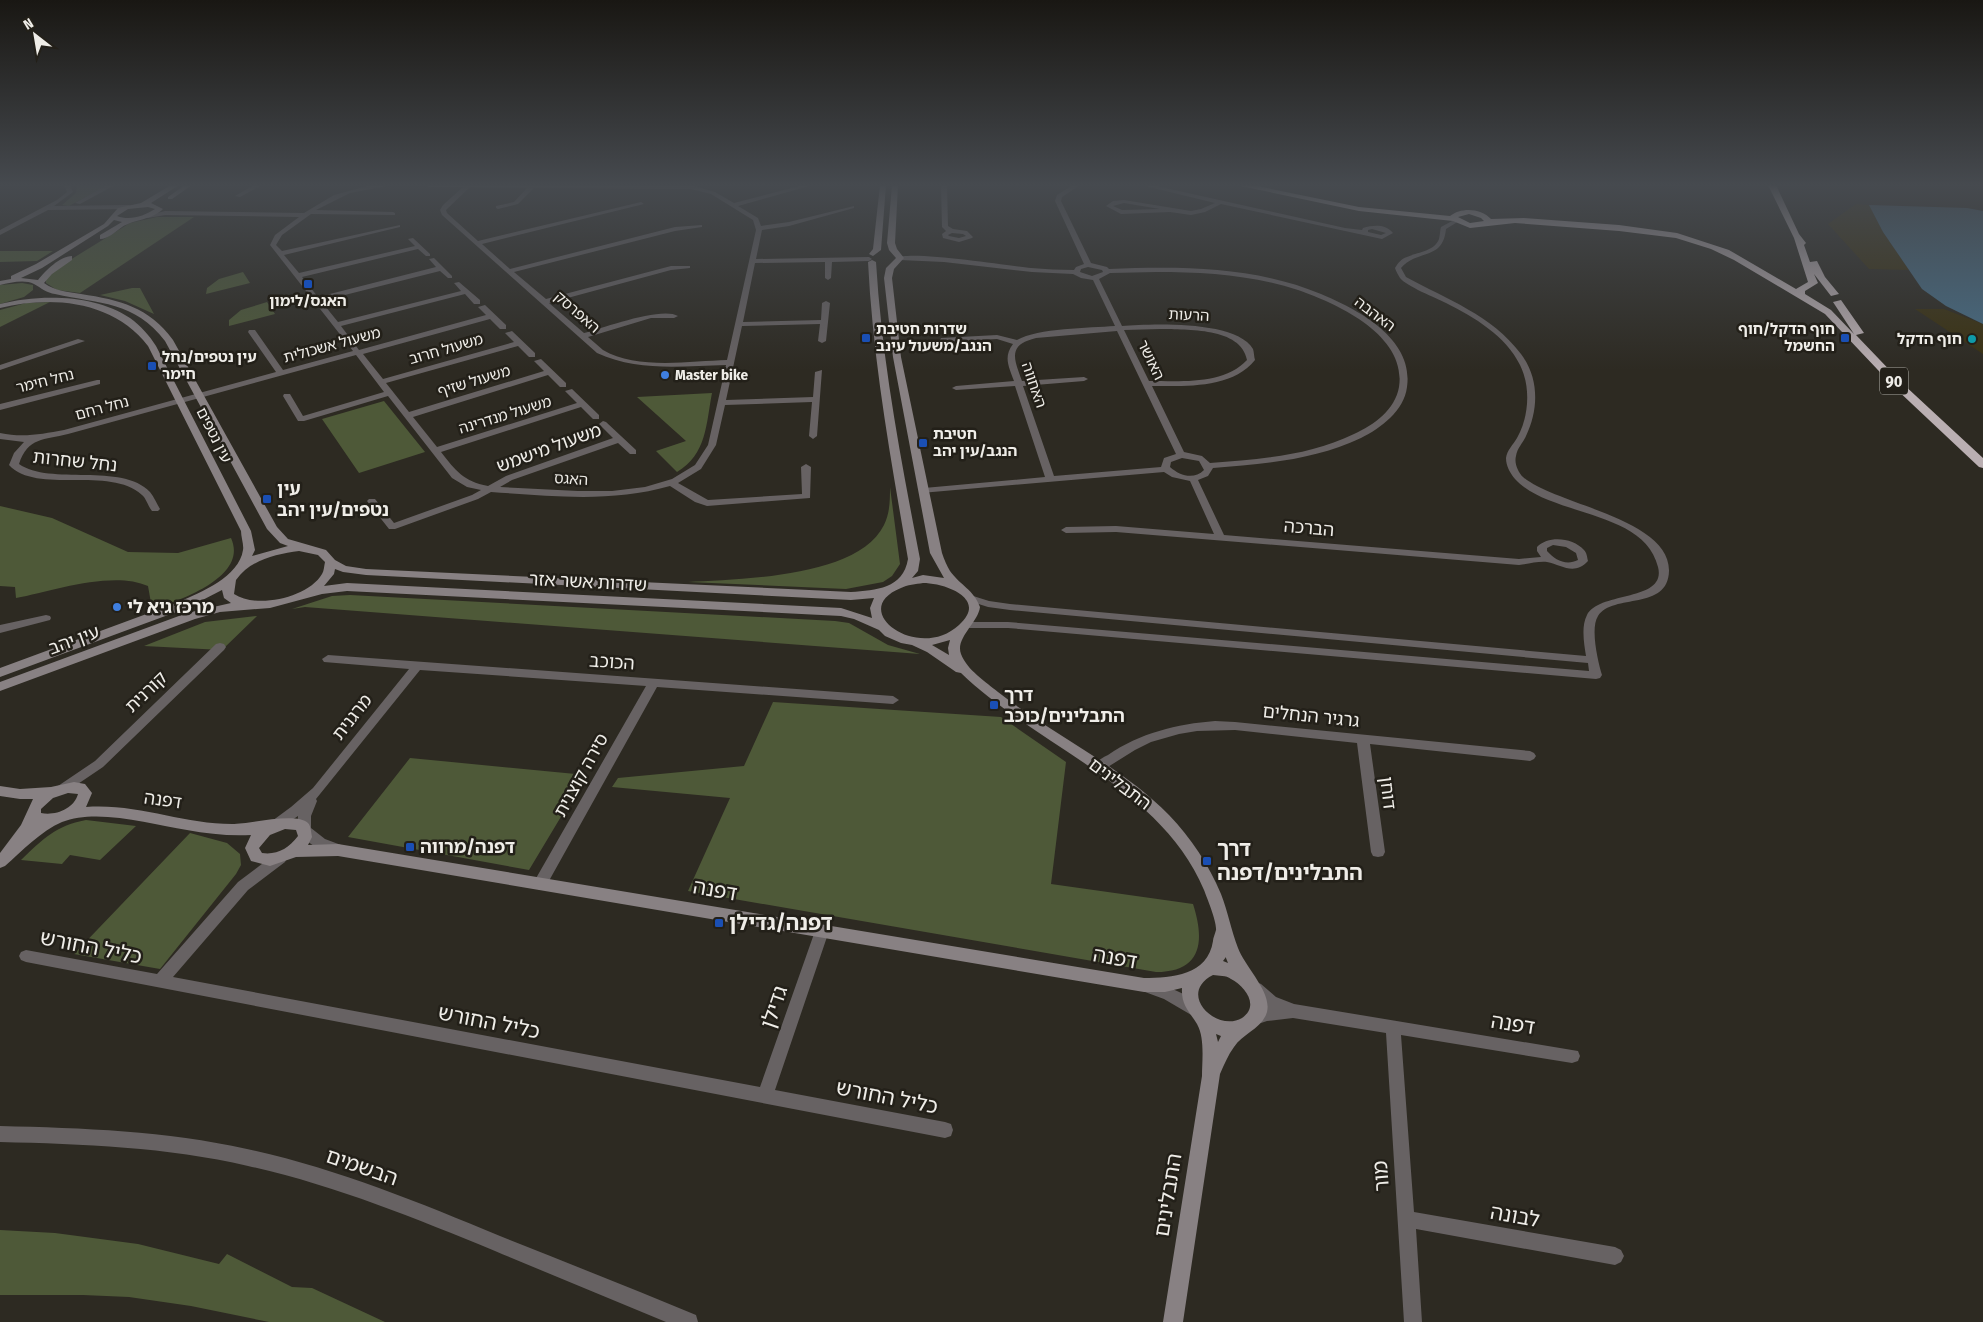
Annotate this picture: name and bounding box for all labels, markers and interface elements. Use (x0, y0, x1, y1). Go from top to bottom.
north arrow (10, 10, 60, 60)
text: N (21, 15, 37, 34)
marker: האגס/לימון (302, 278, 314, 290)
street label: האפרסק (551, 287, 603, 337)
place label: האגס/לימון (269, 292, 347, 310)
street label: האהבה (1351, 293, 1399, 335)
street label: הרעות (1168, 305, 1210, 325)
place label: שדרות חטיבת הנגב/משעול עינב (876, 320, 992, 355)
place label: חוף הדקל/חוף החשמל (1738, 320, 1835, 355)
street label: משעול אשכולית (281, 323, 383, 367)
street label: משעול חרוב (407, 330, 485, 368)
place label: חוף הדקל (1897, 330, 1962, 348)
marker: שדרות חטיבת הנגב/משעול עינב (860, 332, 872, 344)
marker: חוף הדקל/חוף החשמל (1839, 332, 1851, 344)
marker: חוף הדקל (1966, 333, 1978, 345)
street label: האושר (1134, 337, 1168, 383)
place label: עין נטפים/נחל חימר (162, 348, 257, 383)
marker: עין נטפים/נחל חימר (146, 360, 158, 372)
street label: האחווה (1018, 360, 1050, 410)
street label: משעול שזיף (435, 361, 513, 401)
street label: נחל חימר (14, 365, 76, 397)
place label: Master bike (675, 366, 748, 384)
road number: 90 (1880, 368, 1908, 394)
marker: Master bike (659, 369, 671, 381)
street label: נחל רחם (73, 392, 131, 424)
street label: משעול מנדרינה (456, 392, 554, 438)
street label: עין נטפים (192, 404, 236, 466)
street label: משעול מישמש (494, 419, 605, 477)
place label: חטיבת הנגב/עין יהב (933, 425, 1018, 460)
marker: חטיבת הנגב/עין יהב (917, 437, 929, 449)
street label: נחל שחרות (32, 446, 118, 476)
street label: האגס (553, 469, 589, 489)
place label: עין נטפים/עין יהב (277, 478, 389, 521)
marker: עין נטפים/עין יהב (261, 493, 273, 505)
street label: הברכה (1283, 515, 1335, 541)
street label: שדרות אשר אזר (528, 568, 648, 596)
place label: מרכז גיא לי (127, 596, 214, 618)
marker: מרכז גיא לי (111, 601, 123, 613)
street label: עין יהב (45, 621, 103, 659)
street label: הכוכב (589, 649, 635, 675)
street label: קורנית (120, 667, 172, 717)
place label: דרך התבלינים/כוכב (1004, 684, 1125, 727)
street label: מרגנית (327, 690, 377, 744)
marker: דרך התבלינים/כוכב (988, 699, 1000, 711)
street label: גרגיר הנחלים (1261, 700, 1361, 732)
street label: סירה קוצנית (549, 729, 613, 821)
street label: התבלינים (1085, 753, 1155, 815)
street label: דוחן (1375, 775, 1401, 811)
street label: דפנה (143, 786, 184, 814)
place label: דפנה/מרווה (420, 836, 515, 858)
place label: דרך התבלינים/דפנה (1217, 836, 1363, 886)
marker: דפנה/מרווה (404, 841, 416, 853)
marker: דרך התבלינים/דפנה (1201, 855, 1213, 867)
street label: דפנה (691, 873, 739, 907)
place label: דפנה/גדילן (729, 910, 832, 936)
marker: דפנה/גדילן (713, 917, 725, 929)
street label: כליל החורש (38, 924, 144, 970)
street label: דפנה (1091, 941, 1139, 975)
street label: גדילן (755, 982, 793, 1032)
street label: כליל החורש (436, 999, 542, 1045)
street label: דפנה (1489, 1008, 1537, 1040)
street label: כליל החורש (834, 1074, 940, 1120)
street label: הבשמים (323, 1143, 401, 1191)
street label: התבלינים (1149, 1151, 1187, 1239)
street label: מור (1367, 1160, 1395, 1192)
street label: לבונה (1488, 1199, 1542, 1233)

